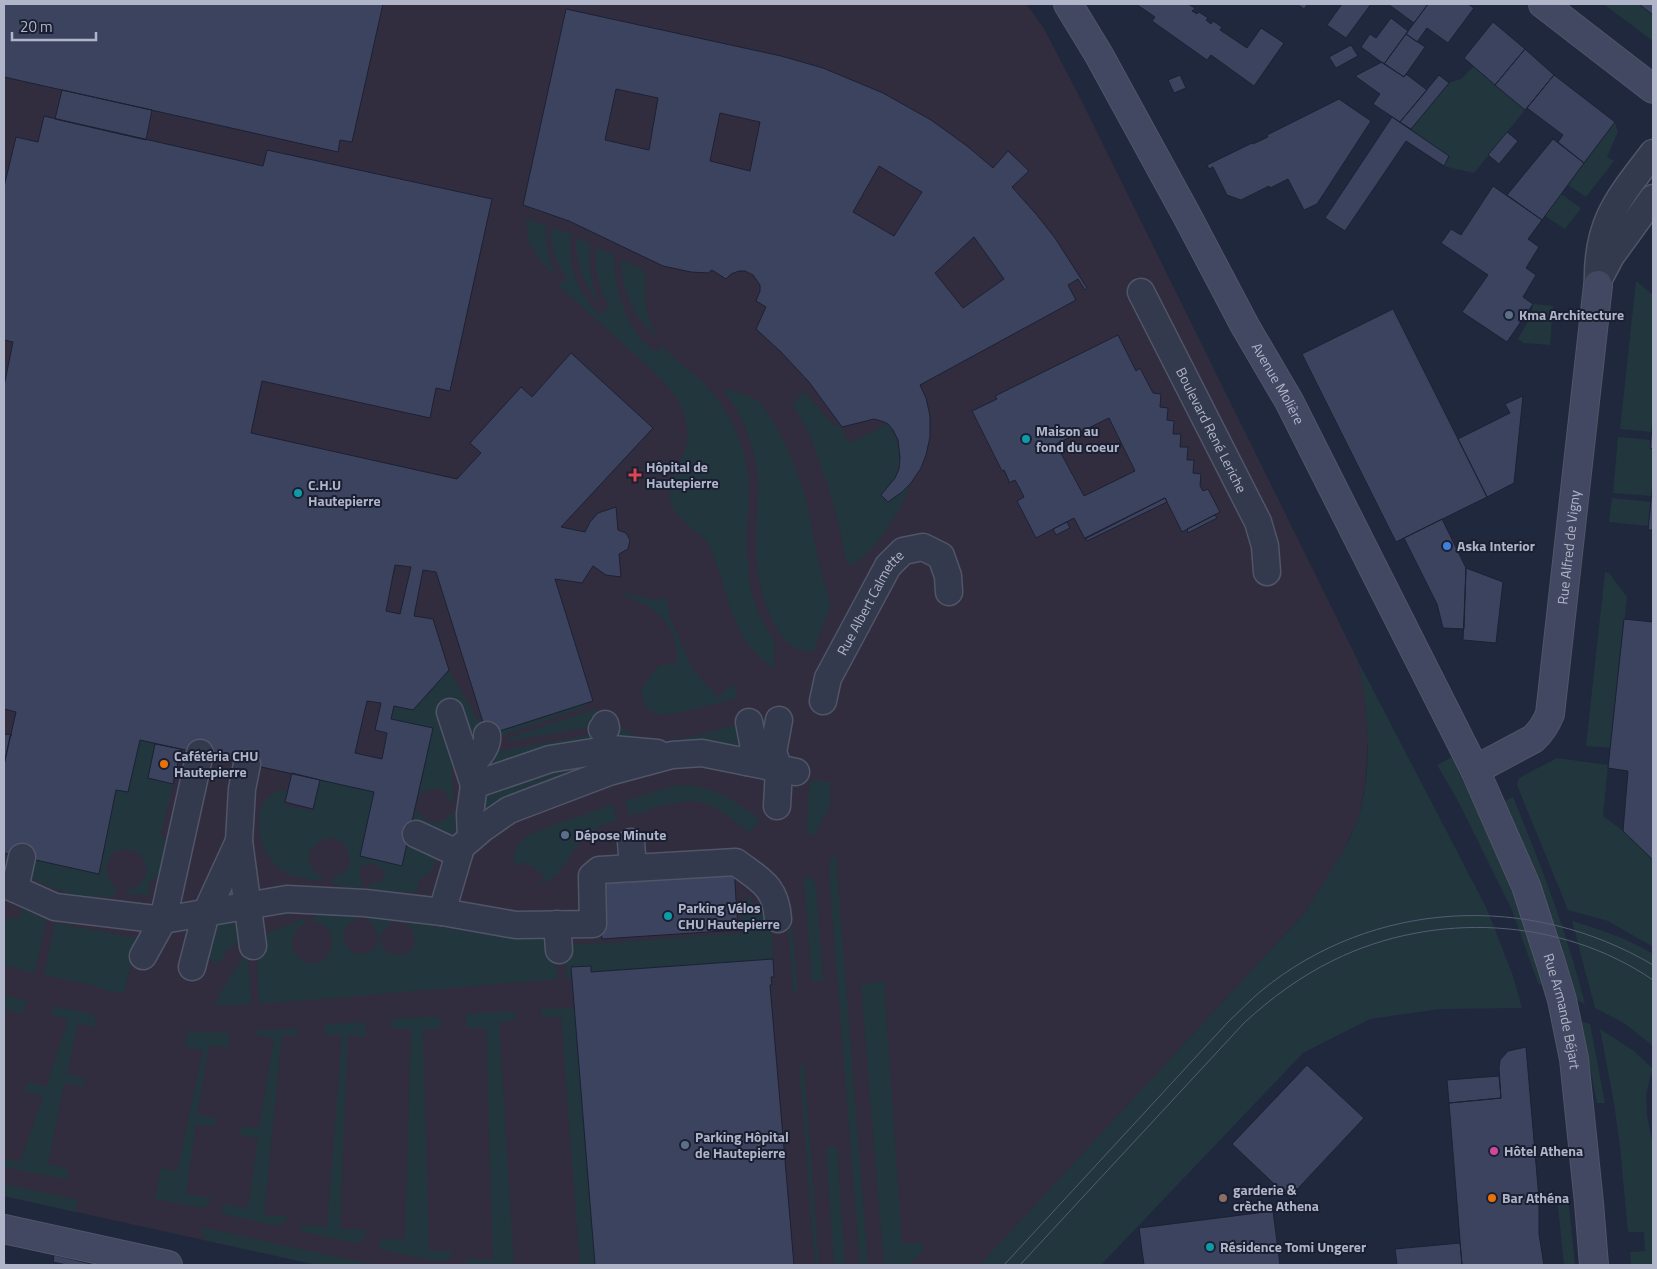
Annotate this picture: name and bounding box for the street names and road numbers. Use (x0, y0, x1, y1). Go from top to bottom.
street label: Avenue Molière (1247, 338, 1310, 428)
street label: Boulevard René Leriche (1171, 364, 1252, 496)
street label: Rue Alfred de Vigny (1551, 489, 1585, 606)
street label: Rue Albert Calmette (831, 545, 908, 659)
street label: Rue Armande Béjart (1538, 950, 1586, 1070)

